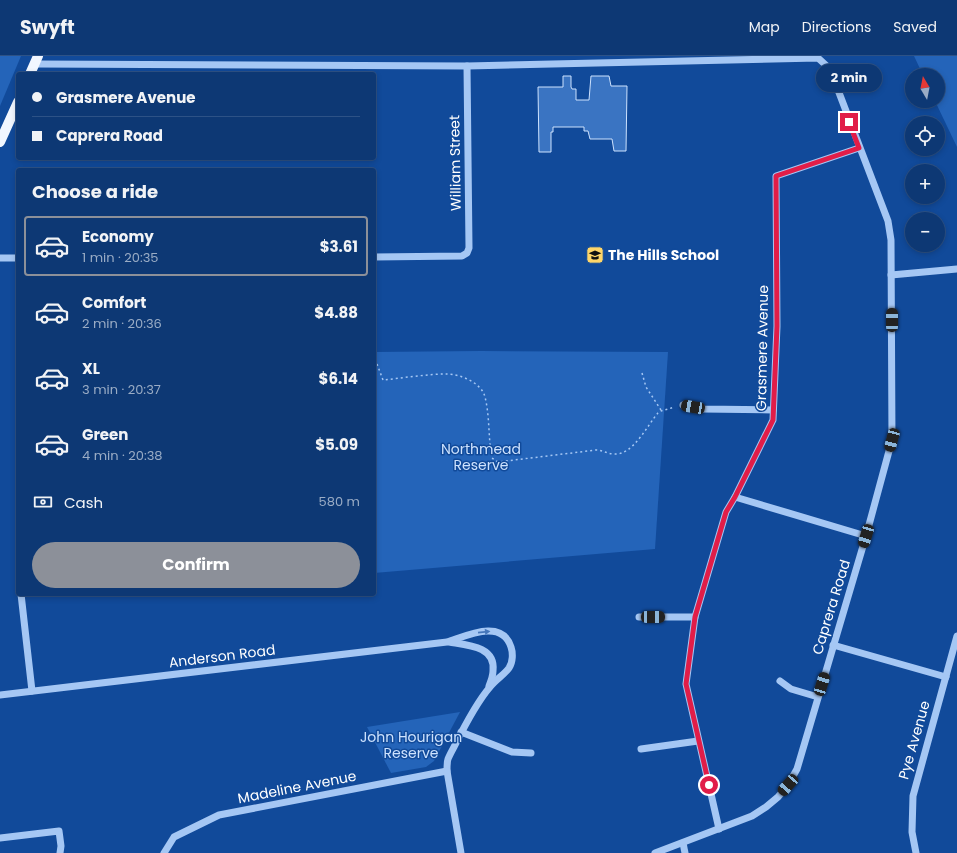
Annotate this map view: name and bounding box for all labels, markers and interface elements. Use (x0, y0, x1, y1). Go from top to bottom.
text: Swyft (20, 14, 75, 41)
text: Map (749, 17, 780, 37)
text: Directions (802, 17, 871, 37)
text: Saved (893, 17, 937, 37)
callout: 2 min (816, 64, 882, 92)
text: 2 min (831, 68, 867, 87)
north arrow (905, 68, 945, 108)
map controls (905, 68, 945, 252)
text: Grasmere Avenue (56, 87, 196, 108)
route end (840, 113, 858, 131)
street label: William Street (444, 115, 466, 211)
button: locate (905, 116, 945, 156)
text: Caprera Road (56, 125, 163, 146)
button: + (905, 164, 945, 204)
text: Choose a ride (32, 179, 158, 204)
button: − (905, 212, 945, 252)
text: Economy (82, 226, 154, 247)
icon: car (34, 228, 70, 264)
text: $3.61 (320, 236, 358, 257)
school or university icon: The Hills School (585, 245, 605, 265)
place label: The Hills School (608, 245, 719, 265)
text: 1 min · 20:35 (82, 248, 158, 267)
street label: Grasmere Avenue (751, 284, 773, 411)
text: Comfort (82, 292, 146, 313)
icon: car (34, 294, 70, 330)
text: $4.88 (314, 302, 358, 323)
car (886, 308, 898, 332)
text: 2 min · 20:36 (82, 314, 162, 333)
text: XL (82, 358, 100, 379)
icon: car (34, 360, 70, 396)
text: $6.14 (319, 368, 358, 389)
text: 3 min · 20:37 (82, 380, 161, 399)
car (680, 399, 706, 415)
text: Green (82, 424, 128, 445)
icon: car (34, 426, 70, 462)
car (883, 427, 901, 453)
text: $5.09 (315, 434, 358, 455)
park label: Northmead Reserve (441, 439, 521, 475)
text: 4 min · 20:38 (82, 446, 163, 465)
icon: cash (32, 491, 54, 513)
text: Cash (64, 492, 103, 513)
text: 580 m (319, 492, 360, 511)
car (857, 523, 875, 549)
button: Confirm (32, 542, 360, 588)
street label: Caprera Road (807, 557, 855, 657)
car (641, 611, 665, 623)
one-way arrow (478, 628, 490, 635)
street label: Anderson Road (168, 640, 276, 672)
car (813, 671, 831, 697)
street label: Pye Avenue (893, 698, 935, 782)
park label: John Hourigan Reserve (360, 727, 462, 763)
street label: Madeline Avenue (236, 766, 358, 808)
car (776, 772, 800, 798)
route start (700, 776, 718, 794)

